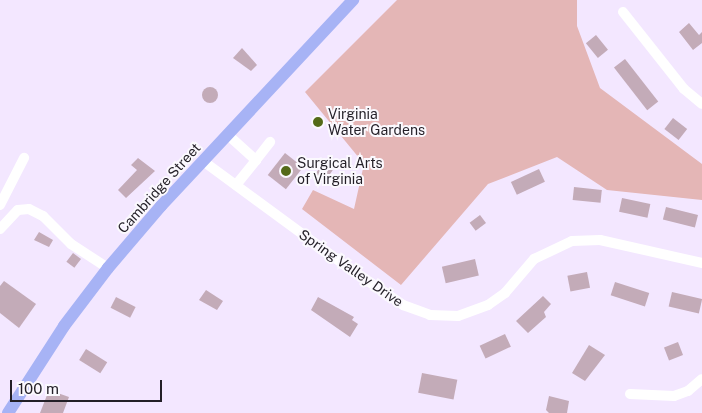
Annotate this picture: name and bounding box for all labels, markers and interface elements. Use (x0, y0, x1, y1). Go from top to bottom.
place label: Virginia Water Gardens (328, 106, 425, 138)
marker: Virginia Water Gardens (312, 116, 324, 128)
street label: Cambridge Street (114, 139, 204, 237)
place label: Surgical Arts of Virginia (297, 155, 383, 188)
marker: Surgical Arts of Virginia (279, 164, 293, 178)
street label: Spring Valley Drive (296, 226, 406, 310)
scale bar (12, 370, 165, 402)
text: 100 m (18, 380, 59, 397)

